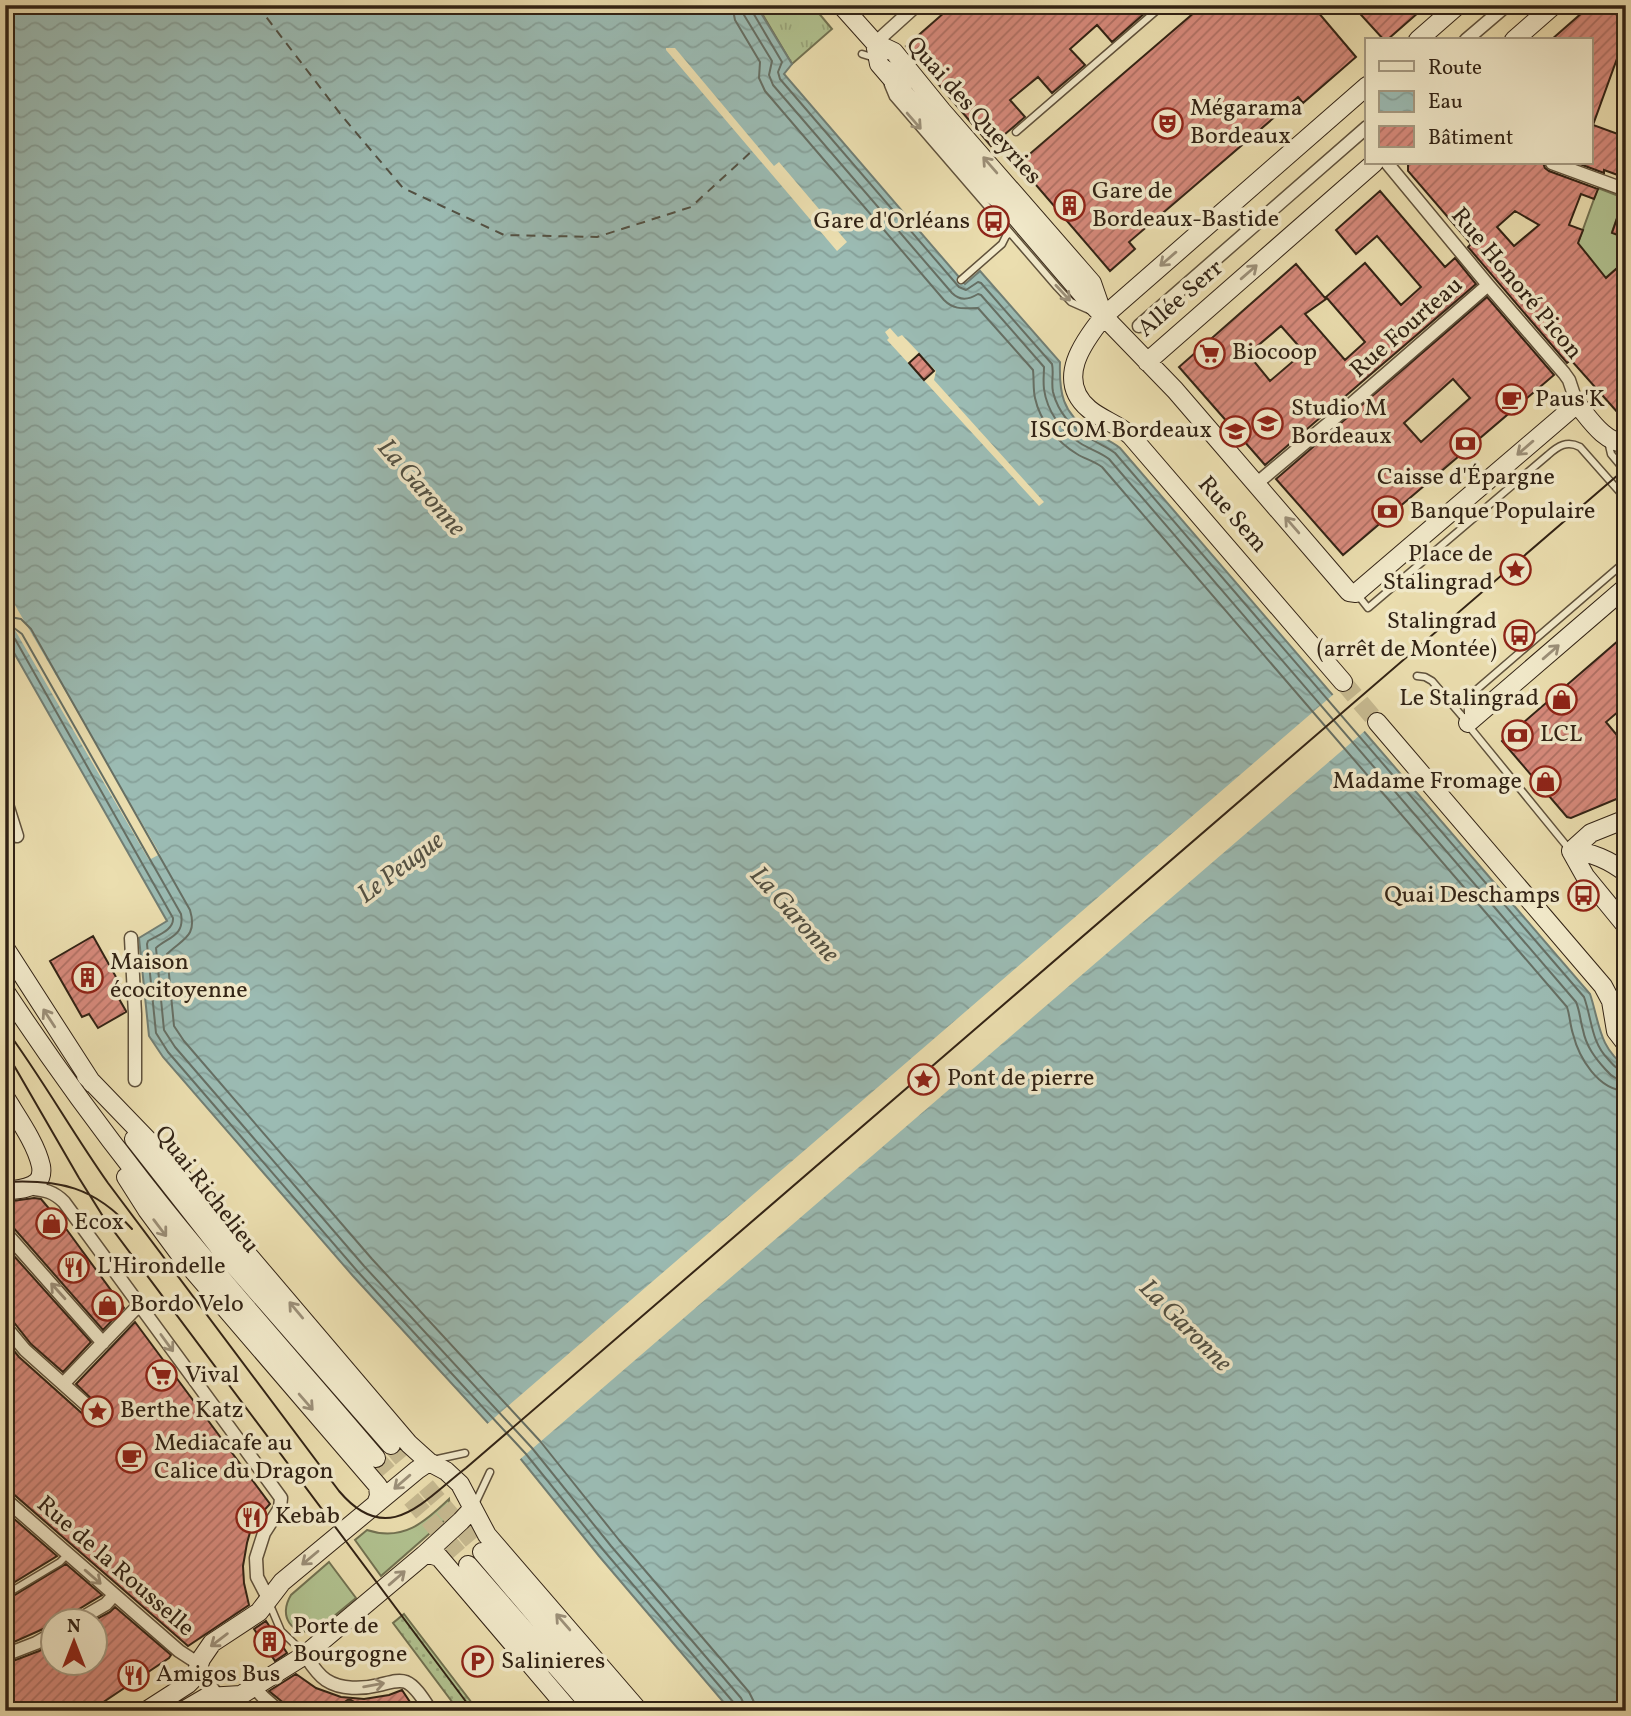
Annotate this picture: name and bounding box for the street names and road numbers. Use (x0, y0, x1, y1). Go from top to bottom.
street label: Quai des Queyries (897, 29, 1049, 193)
street label: Rue Honoré Picon (1442, 201, 1590, 367)
street label: Allée Serr (1131, 252, 1231, 346)
street label: Rue Fourteau (1343, 269, 1471, 387)
street label: Rue Sem (1189, 469, 1275, 561)
street label: Quai Richelieu (145, 1119, 267, 1261)
street label: Rue de la Rousselle (29, 1489, 201, 1645)

